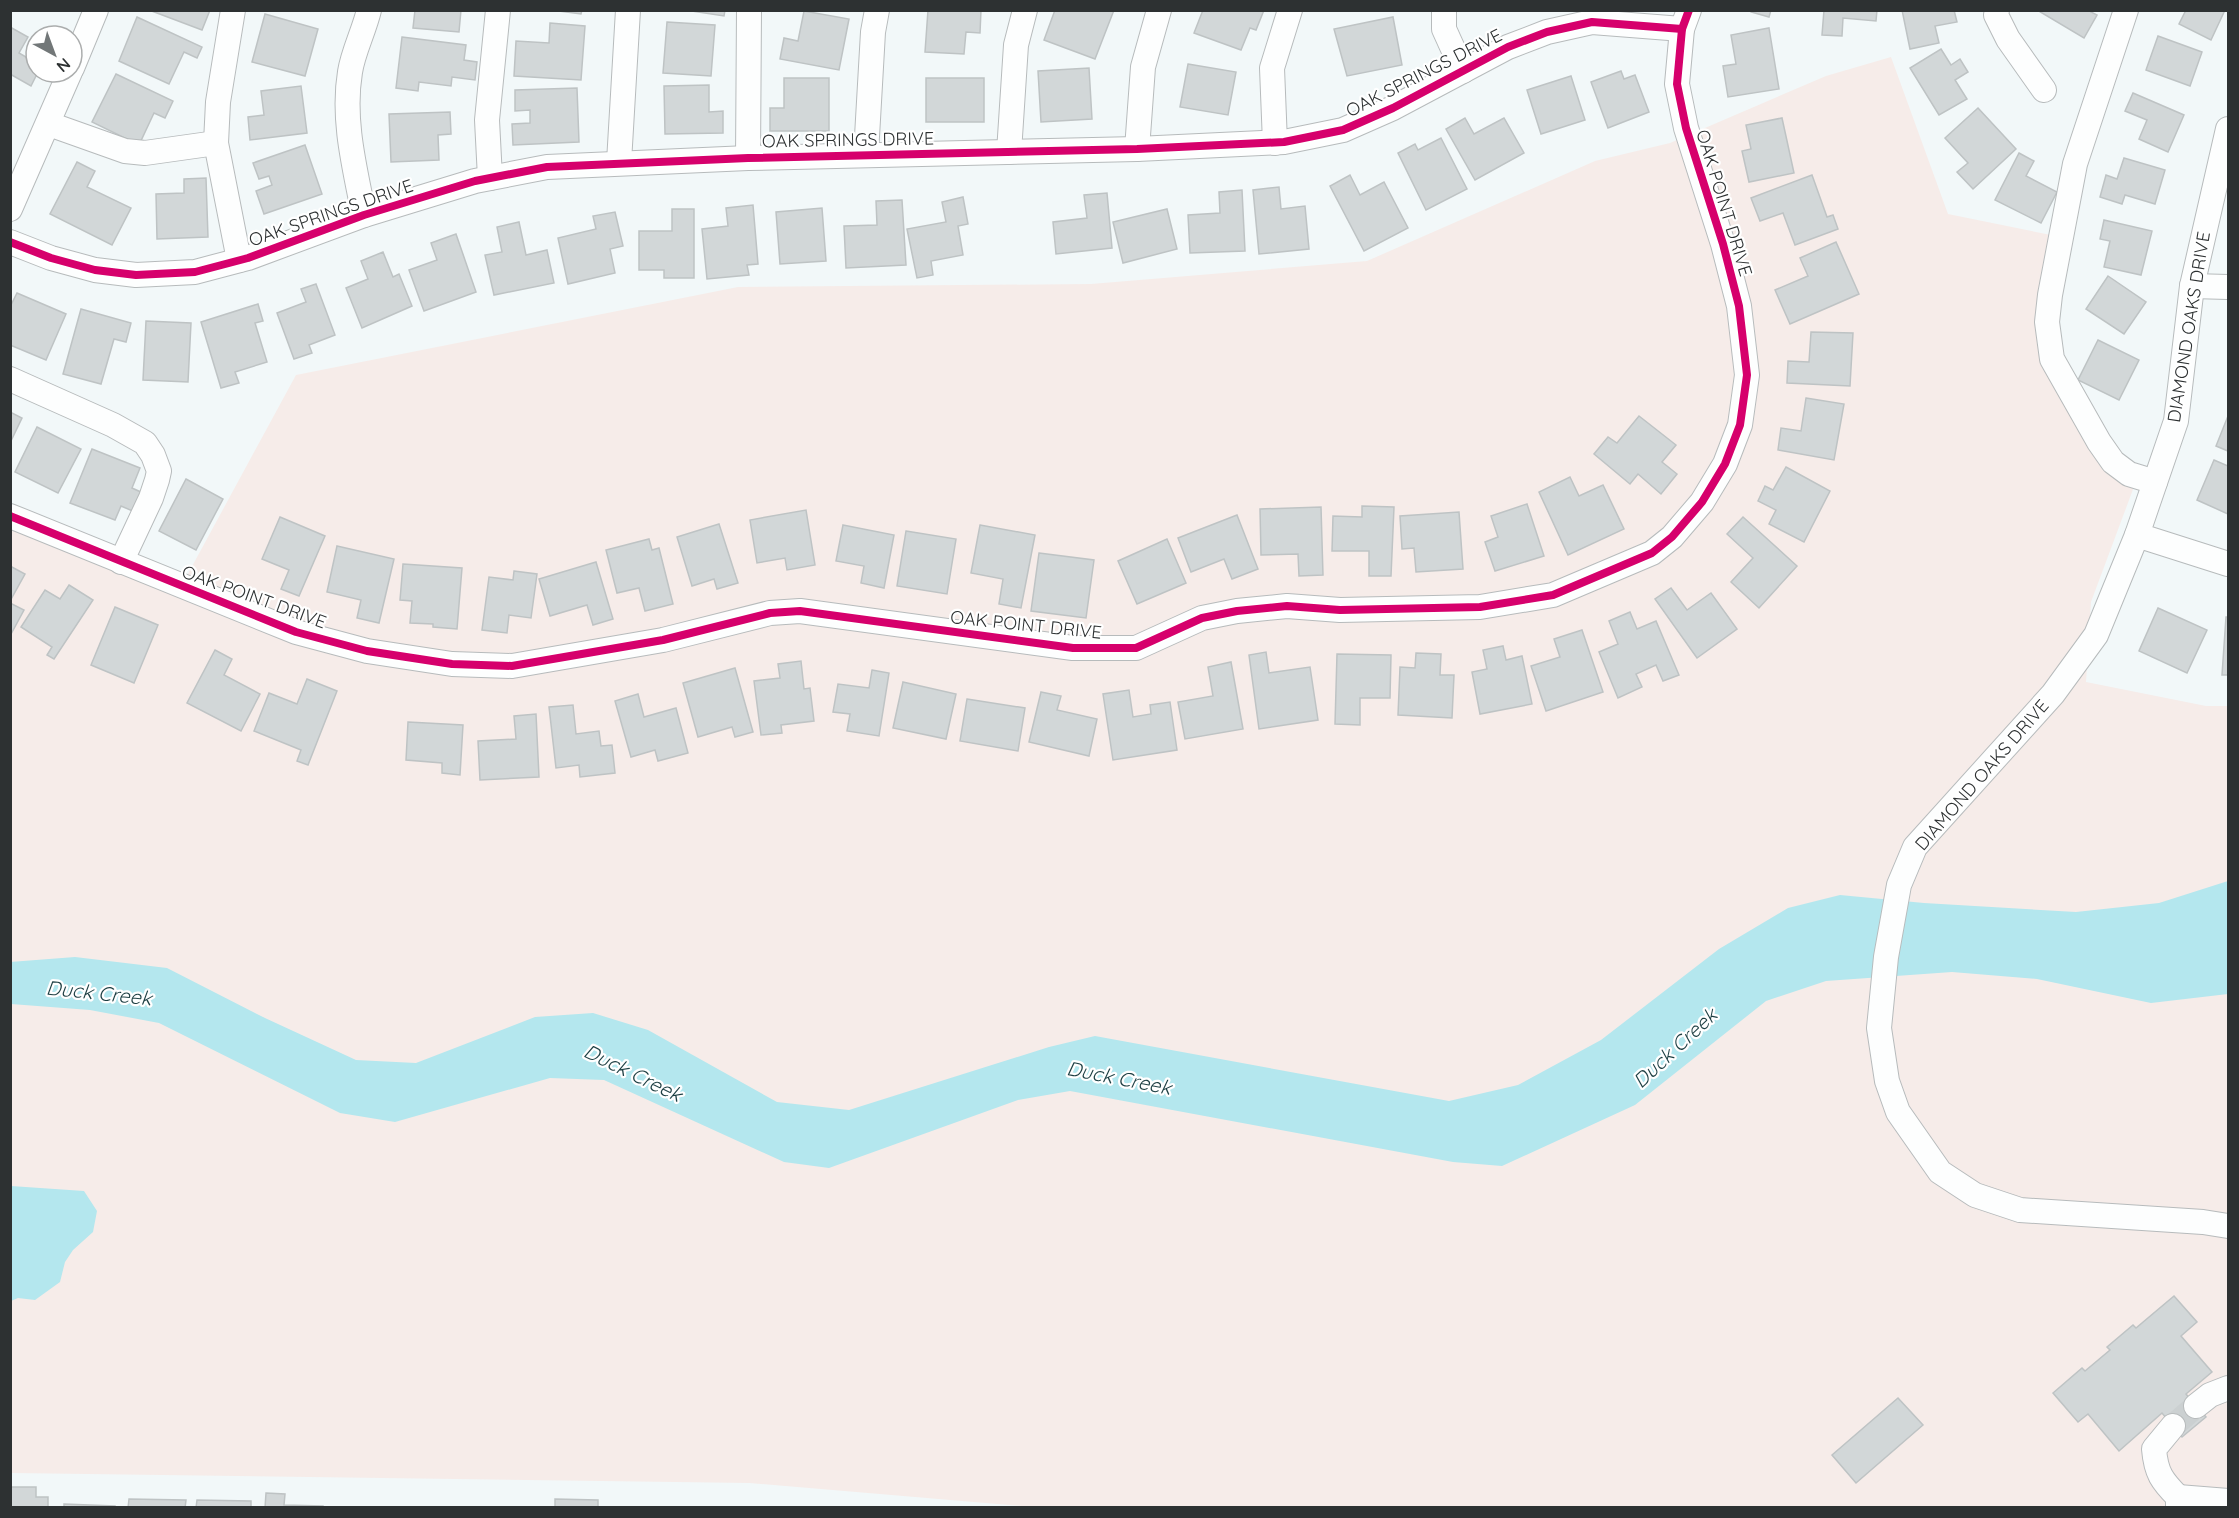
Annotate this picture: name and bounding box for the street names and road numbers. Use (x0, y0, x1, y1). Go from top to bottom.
street label: OAK SPRINGS DRIVE (1342, 23, 1506, 122)
street label: OAK SPRINGS DRIVE (762, 126, 934, 153)
street label: OAK POINT DRIVE (1691, 127, 1758, 279)
street label: OAK SPRINGS DRIVE (246, 174, 416, 251)
street label: DIAMOND OAKS DRIVE (2162, 230, 2215, 424)
street label: OAK POINT DRIVE (179, 560, 330, 633)
street label: OAK POINT DRIVE (949, 605, 1103, 644)
street label: DIAMOND OAKS DRIVE (1910, 694, 2054, 855)

